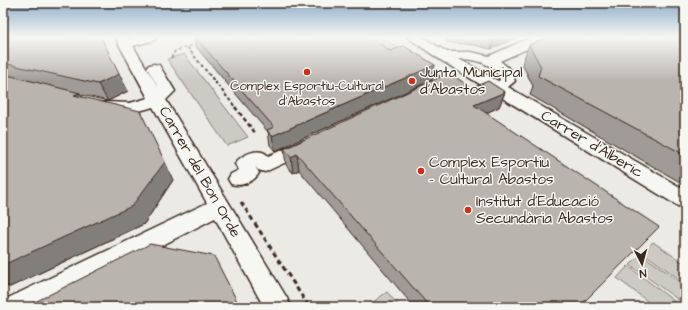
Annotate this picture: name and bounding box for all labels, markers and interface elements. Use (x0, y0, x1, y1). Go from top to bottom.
place label: Junta Municipal d'Abastos (420, 62, 523, 100)
marker: Complex Esportiu-Cultural d'Abastos (302, 67, 312, 77)
marker: Junta Municipal d'Abastos (407, 76, 417, 86)
place label: Complex Esportiu-Cultural d'Abastos (230, 77, 384, 110)
street label: Carrer del Bon Orde (154, 103, 246, 241)
street label: Carrer d'Alberic (537, 105, 648, 183)
place label: Complex Esportiu - Cultural Abastos (429, 152, 554, 190)
marker: Complex Esportiu - Cultural Abastos (416, 166, 426, 176)
place label: Institut d'Educació Secundària Abastos (476, 191, 614, 229)
marker: Institut d'Educació Secundària Abastos (463, 205, 473, 215)
north arrow (622, 244, 662, 284)
text: N (639, 266, 647, 281)

